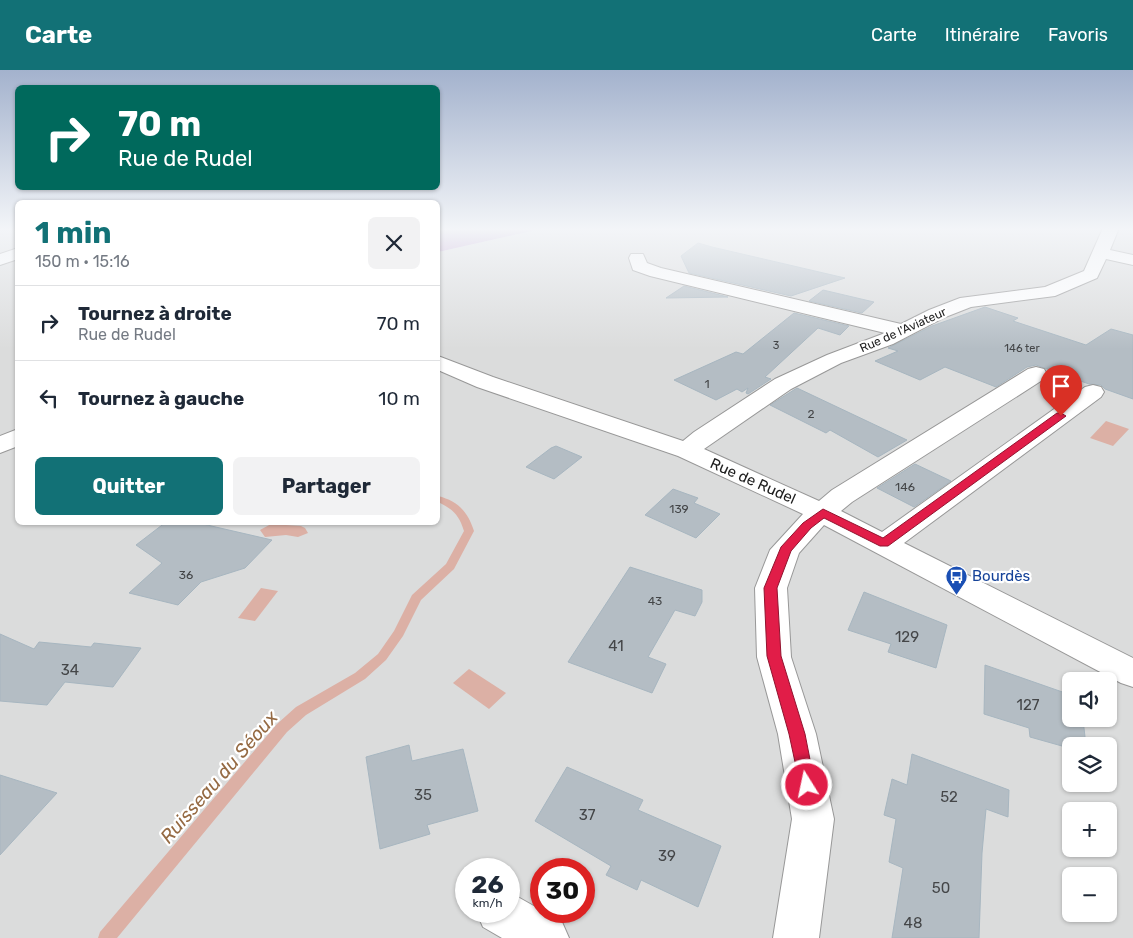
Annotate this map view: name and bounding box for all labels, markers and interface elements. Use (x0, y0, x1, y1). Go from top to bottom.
text: Carte (25, 21, 92, 49)
text: Carte (871, 24, 917, 46)
text: Itinéraire (945, 24, 1020, 46)
text: Favoris (1048, 24, 1108, 46)
text: 70 m (118, 103, 201, 145)
icon: right (35, 105, 100, 170)
text: Rue de Rudel (118, 145, 253, 172)
text: 1 min (35, 215, 112, 251)
button: close (368, 217, 420, 269)
text: 150 m · 15:16 (35, 252, 130, 271)
text: Tournez à droite (78, 302, 232, 325)
street label: Rue de l'Aviateur (858, 304, 949, 355)
icon: right (35, 309, 63, 337)
text: 70 m (377, 312, 420, 335)
text: Rue de Rudel (78, 325, 176, 344)
house number: 3 (773, 339, 780, 352)
house number: 146 ter (1004, 342, 1040, 355)
pin (1040, 365, 1082, 416)
icon: arrive (1047, 372, 1075, 400)
house number: 1 (704, 377, 710, 391)
icon: left (35, 384, 63, 412)
text: Tournez à gauche (78, 387, 244, 410)
text: 10 m (378, 387, 420, 410)
house number: 2 (807, 407, 815, 421)
street label: Rue de Rudel (707, 454, 799, 508)
button: Quitter (35, 457, 223, 515)
button: Partager (233, 457, 420, 515)
house number: 146 (895, 480, 915, 494)
house number: 139 (669, 502, 689, 516)
bus stop icon: Bourdès (944, 564, 968, 595)
place label: Bourdès (972, 567, 1031, 585)
house number: 36 (179, 568, 193, 582)
house number: 43 (648, 594, 662, 608)
house number: 129 (895, 628, 919, 646)
house number: 41 (608, 637, 624, 655)
house number: 34 (61, 661, 79, 679)
map controls (1062, 672, 1117, 922)
button: sound (1062, 672, 1117, 727)
house number: 127 (1017, 696, 1040, 714)
water label: Ruisseau du Séoux (155, 705, 283, 848)
button: layers (1062, 737, 1117, 792)
position arrow (780, 758, 832, 810)
house number: 35 (414, 786, 432, 804)
house number: 52 (940, 788, 958, 806)
button: + (1062, 802, 1117, 857)
house number: 37 (579, 806, 596, 824)
house number: 39 (658, 847, 676, 865)
speed limit sign: 30 (530, 858, 595, 923)
button: − (1062, 867, 1117, 922)
text: 26 (471, 870, 504, 899)
house number: 50 (932, 879, 950, 897)
text: km/h (473, 896, 502, 910)
house number: 48 (904, 914, 922, 932)

